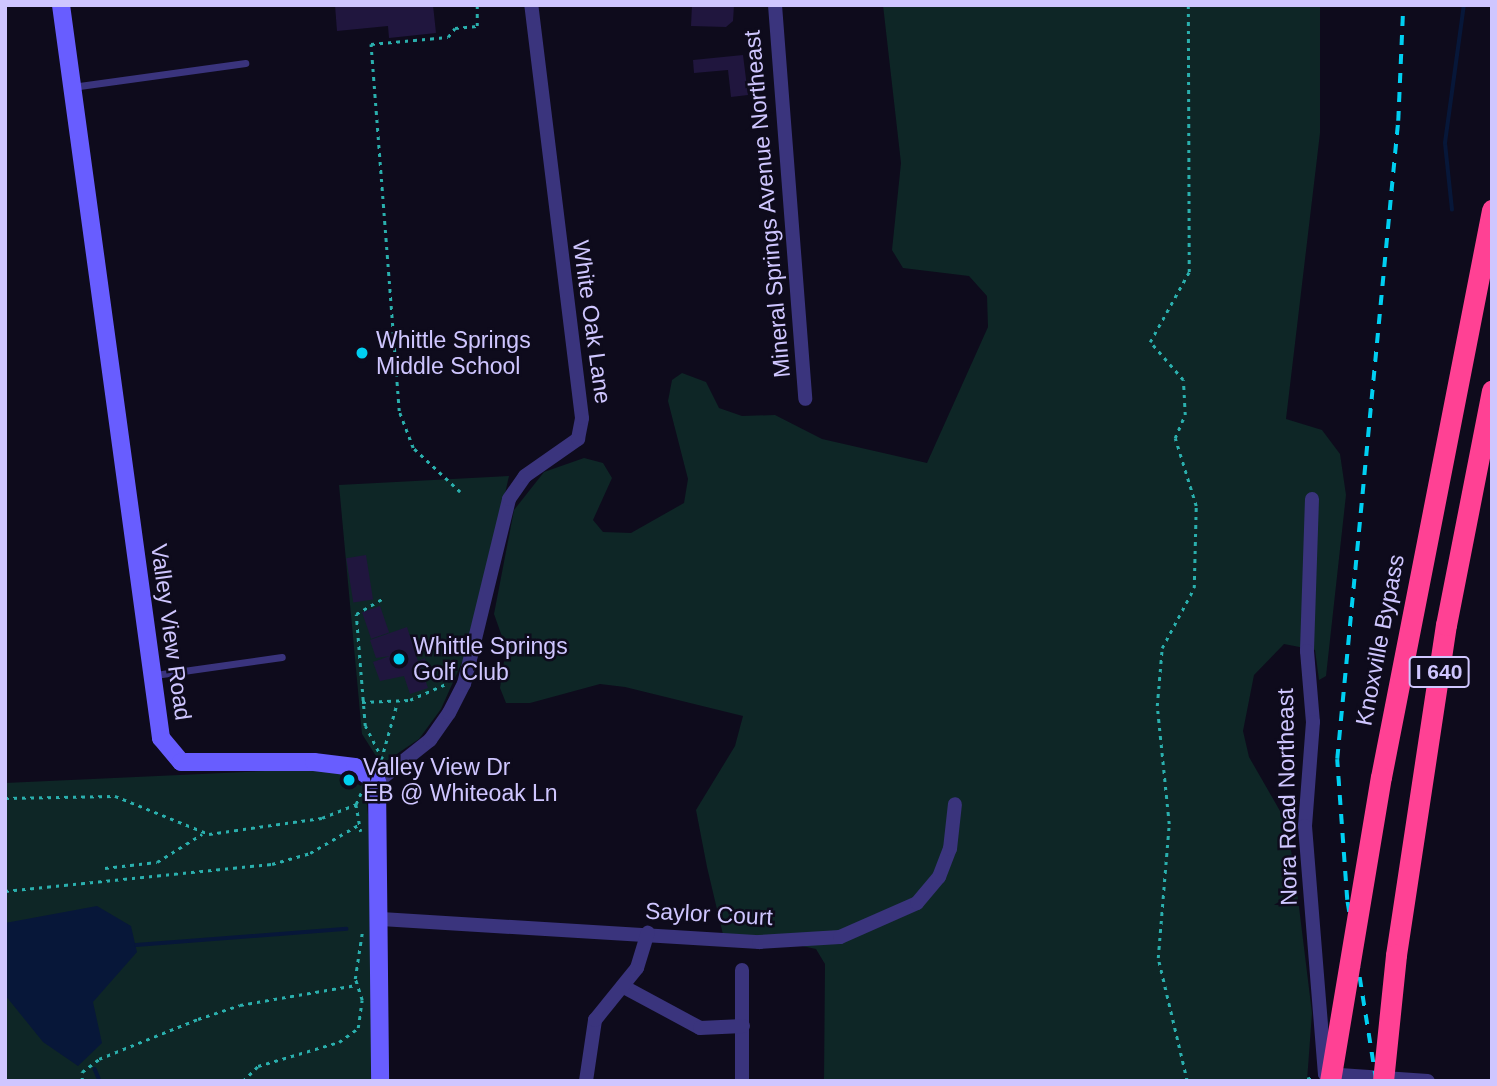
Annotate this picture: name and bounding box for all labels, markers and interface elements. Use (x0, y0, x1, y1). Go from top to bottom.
street label: Mineral Springs Avenue Northeast (738, 29, 796, 379)
street label: White Oak Lane (567, 238, 617, 406)
place label: Whittle Springs Middle School (376, 326, 531, 380)
marker: Whittle Springs Middle School (354, 345, 370, 361)
street label: Valley View Road (145, 542, 197, 722)
street label: Knoxville Bypass (1350, 552, 1410, 728)
place label: Whittle Springs Golf Club (413, 632, 568, 686)
marker: Whittle Springs Golf Club (391, 651, 407, 667)
road number: I 640 (1408, 654, 1470, 690)
street label: Nora Road Northeast (1271, 688, 1303, 906)
place label: Valley View Dr EB @ Whiteoak Ln (363, 753, 558, 807)
marker: Valley View Dr EB @ Whiteoak Ln (341, 772, 357, 788)
street label: Saylor Court (644, 897, 774, 931)

